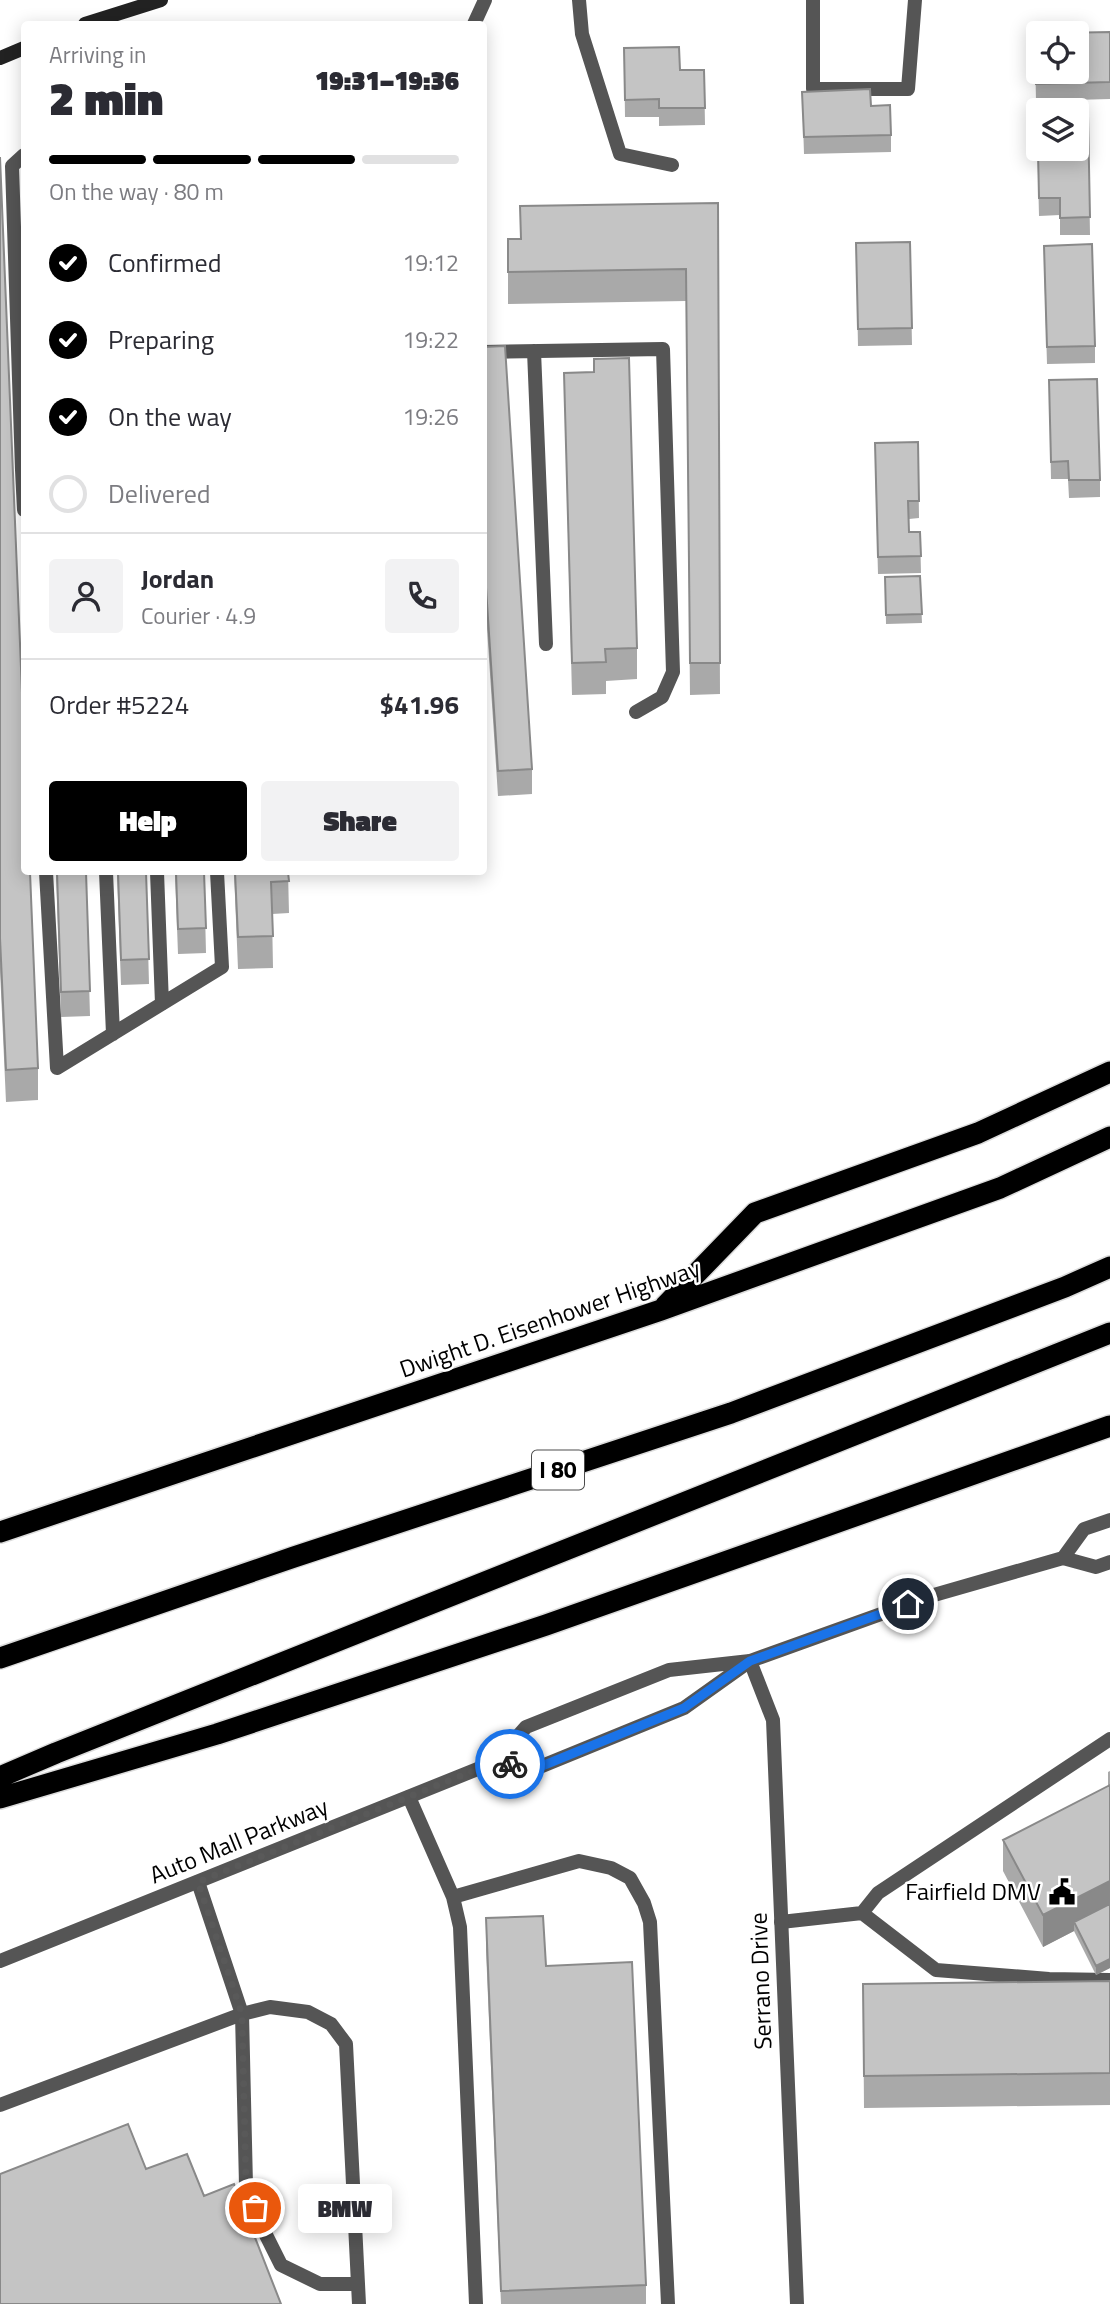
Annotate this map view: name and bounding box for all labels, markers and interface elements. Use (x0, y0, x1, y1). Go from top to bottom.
map controls (1026, 21, 1089, 161)
button: locate (1026, 21, 1089, 84)
text: Arriving in (49, 37, 146, 72)
text: 19:31–19:36 (315, 61, 459, 100)
text: 2 min (49, 63, 163, 133)
button: layers (1026, 98, 1089, 161)
text: On the way · 80 m (49, 174, 224, 209)
text: Confirmed (108, 243, 222, 282)
icon: check (49, 244, 87, 282)
text: 19:12 (402, 245, 459, 280)
text: Preparing (108, 320, 214, 359)
icon: check (49, 321, 87, 359)
text: 19:22 (402, 322, 459, 357)
text: On the way (108, 397, 232, 436)
icon: check (49, 398, 87, 436)
text: 19:26 (402, 399, 459, 434)
text: Delivered (108, 474, 211, 513)
button: person (49, 559, 123, 633)
text: Jordan (141, 559, 214, 598)
button: phone (385, 559, 459, 633)
text: Courier · 4.9 (141, 598, 256, 633)
text: Order #5224 (49, 685, 189, 724)
text: $41.96 (380, 685, 459, 724)
button: Help (49, 781, 247, 861)
button: Share (261, 781, 459, 861)
street label: Dwight D. Eisenhower Highway (395, 1250, 705, 1386)
road number: I 80 (532, 1450, 584, 1490)
pin (878, 1574, 938, 1634)
icon: home (889, 1585, 927, 1623)
courier (475, 1729, 545, 1799)
icon: bike (491, 1745, 529, 1783)
street label: Auto Mall Parkway (144, 1788, 334, 1892)
place label: Fairfield DMV (905, 1873, 1041, 1909)
public building icon: Fairfield DMV (1047, 1877, 1077, 1907)
street label: Serrano Drive (740, 1912, 780, 2050)
pin (225, 2178, 285, 2238)
callout: BMW (297, 2184, 392, 2232)
icon: bag (236, 2189, 274, 2227)
text: BMW (318, 2191, 372, 2226)

